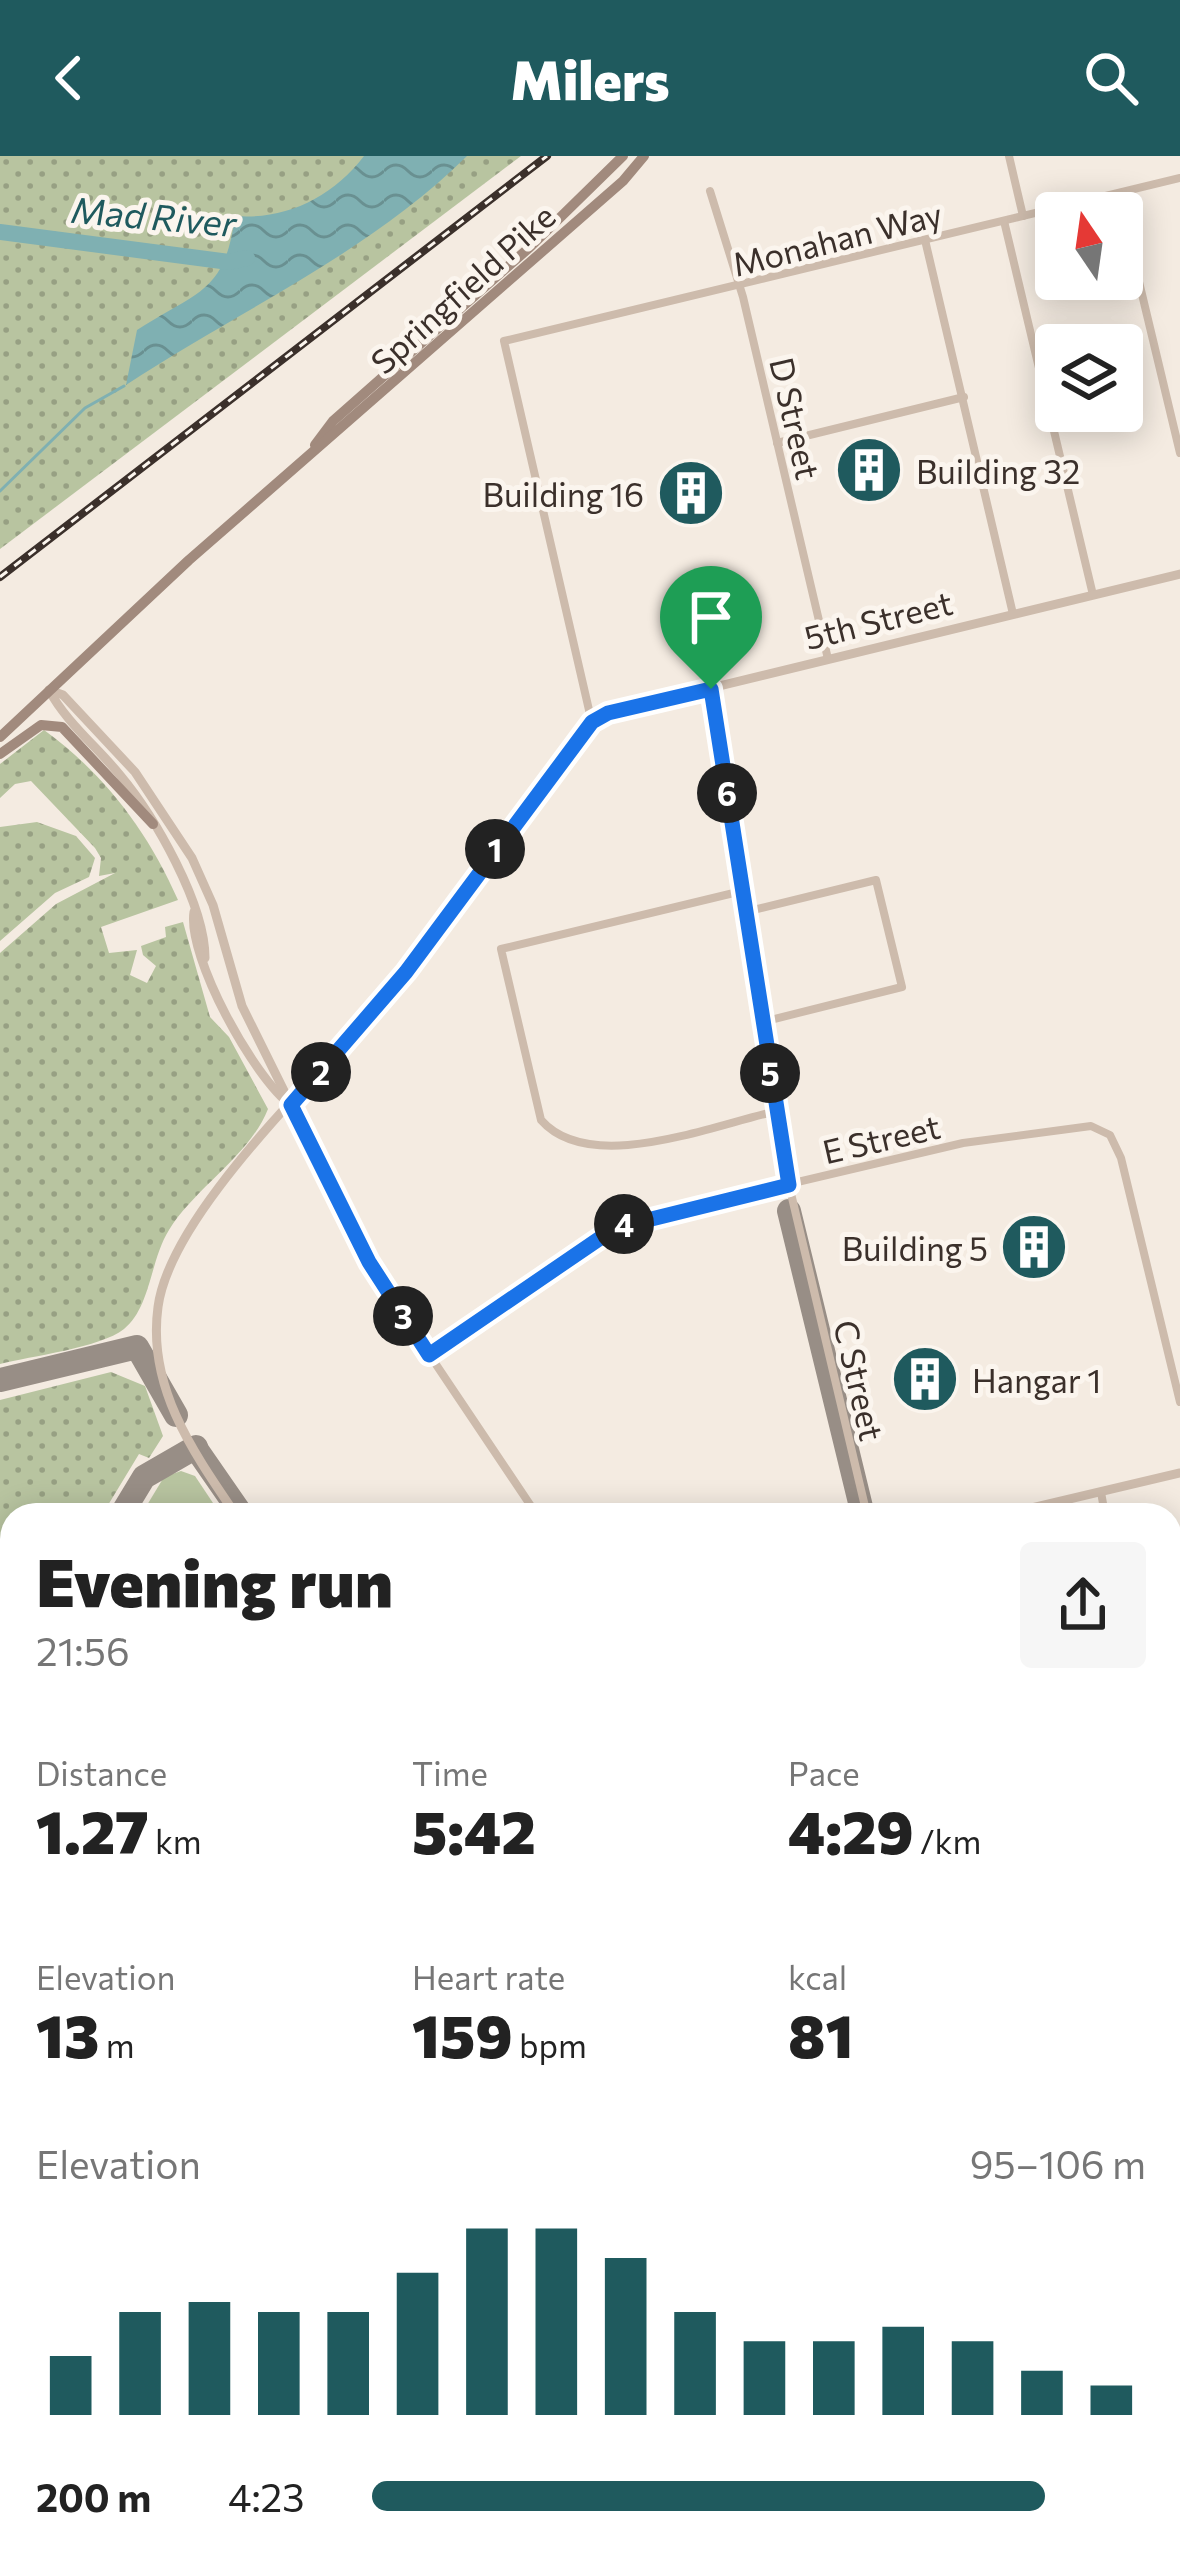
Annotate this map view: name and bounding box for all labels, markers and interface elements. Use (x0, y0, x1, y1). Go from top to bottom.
icon: back (36, 45, 102, 111)
text: Milers (510, 45, 670, 111)
icon: search (1078, 45, 1144, 111)
water label: Mad River (70, 186, 240, 244)
street label: Monahan Way (728, 192, 946, 284)
north arrow (1035, 192, 1143, 300)
map controls (1035, 192, 1143, 432)
street label: Springfield Pike (361, 195, 563, 381)
button: layers (1035, 324, 1143, 432)
street label: D Street (762, 353, 830, 483)
building icon: Building 32 (834, 435, 904, 505)
place label: Building 32 (916, 450, 1080, 491)
building icon: Building 16 (656, 458, 726, 528)
place label: Building 16 (483, 473, 644, 514)
pin (660, 566, 762, 689)
street label: 5th Street (800, 581, 956, 657)
icon: arrive (678, 584, 744, 650)
pin: 6 (697, 763, 757, 823)
text: 6 (717, 772, 737, 813)
pin: 1 (465, 819, 525, 879)
text: 1 (488, 828, 502, 869)
pin: 2 (291, 1042, 351, 1102)
pin: 5 (740, 1043, 800, 1103)
text: 2 (312, 1051, 330, 1092)
text: 5 (760, 1052, 780, 1093)
street label: E Street (818, 1105, 944, 1171)
pin: 4 (594, 1194, 654, 1254)
text: 4 (614, 1203, 634, 1244)
building icon: Building 5 (999, 1212, 1069, 1282)
place label: Building 5 (842, 1227, 988, 1268)
pin: 3 (373, 1286, 433, 1346)
text: 3 (393, 1295, 413, 1336)
street label: C Street (826, 1316, 894, 1444)
building icon: Hangar 1 (890, 1344, 960, 1414)
place label: Hangar 1 (972, 1359, 1101, 1400)
text: Evening run (36, 1540, 393, 1621)
button: share (1020, 1542, 1146, 1668)
text: 21:56 (36, 1626, 130, 1674)
text: Distance (36, 1752, 167, 1793)
text: Time (412, 1752, 488, 1793)
text: Pace (788, 1752, 860, 1793)
text: 1.27 (36, 1793, 149, 1866)
text: 5:42 (412, 1793, 536, 1866)
text: 4:29 (788, 1793, 914, 1866)
text: km (149, 1820, 202, 1861)
text: /km (914, 1820, 981, 1861)
text: Elevation (36, 1956, 175, 1997)
text: Heart rate (412, 1956, 565, 1997)
text: kcal (788, 1956, 847, 1997)
text: 13 (36, 1997, 99, 2070)
text: 159 (412, 1997, 513, 2070)
text: 81 (788, 1997, 854, 2070)
text: m (99, 2024, 135, 2065)
text: bpm (513, 2024, 587, 2065)
text: Elevation (36, 2139, 201, 2187)
text: 95–106 m (970, 2139, 1146, 2187)
text: 200 m (36, 2472, 151, 2520)
text: 4:23 (228, 2472, 304, 2520)

